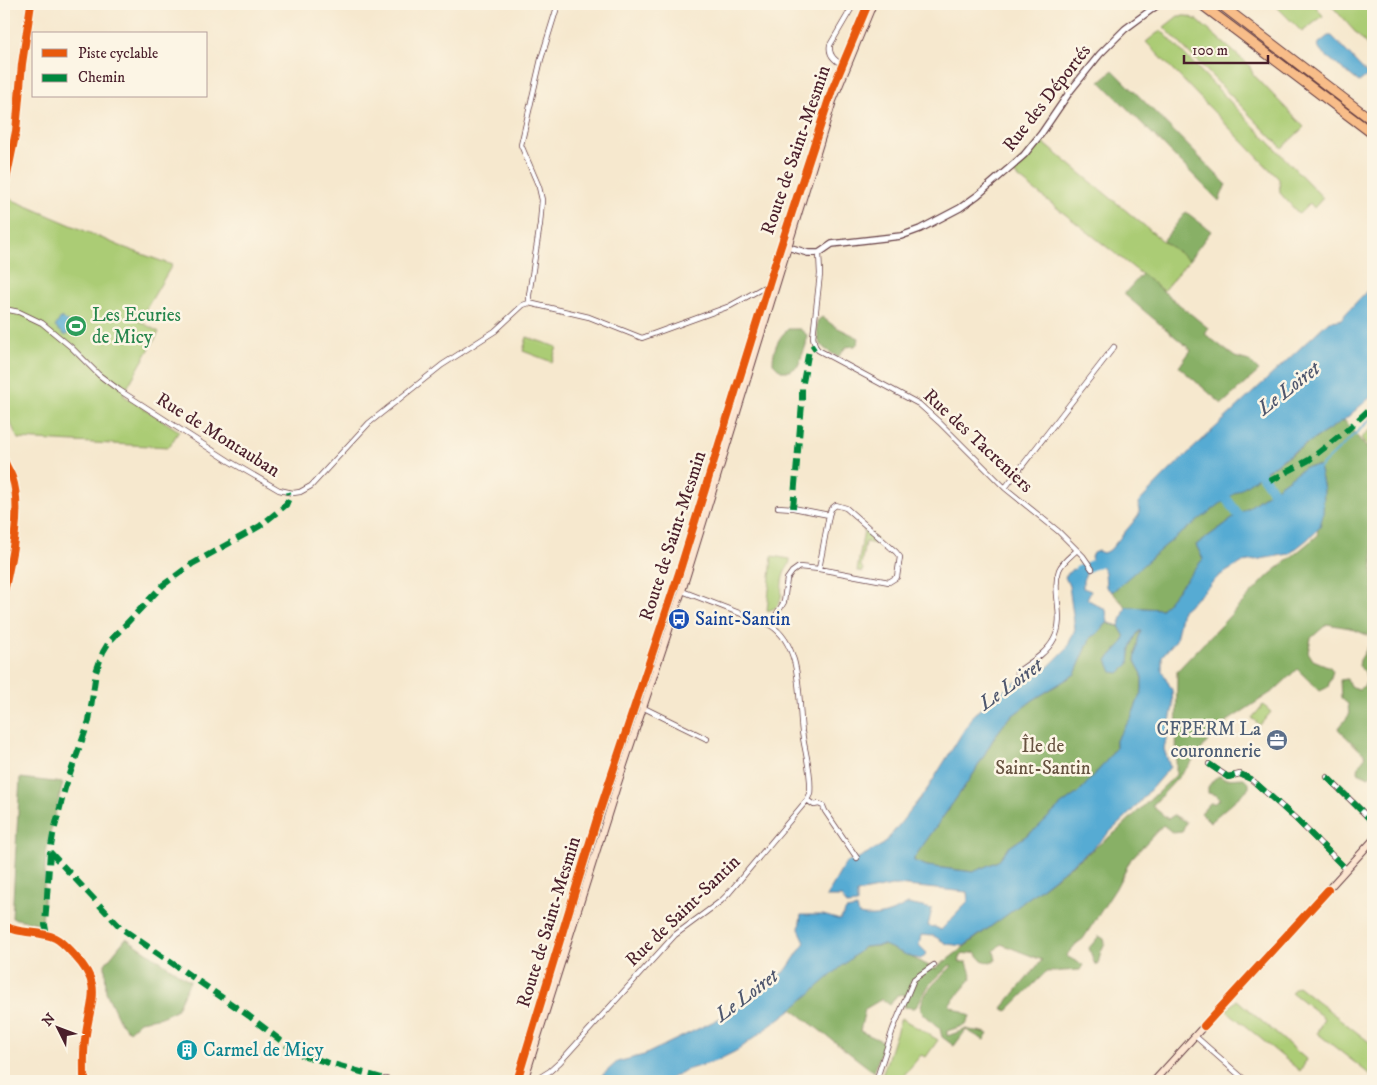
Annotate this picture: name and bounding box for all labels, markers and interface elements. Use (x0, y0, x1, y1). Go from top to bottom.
legend (32, 32, 208, 98)
scale bar (1184, 32, 1268, 64)
street label: Rue des Déportés (998, 40, 1096, 156)
text: 100 m (1192, 41, 1228, 60)
text: Piste cyclable (78, 44, 158, 63)
street label: Route de Saint-Mesmin (756, 62, 836, 238)
text: Chemin (78, 68, 125, 87)
place label: Les Ecuries de Micy (92, 304, 181, 349)
sports icon: Les Ecuries de Micy (64, 314, 88, 338)
water label: Le Loiret (1252, 356, 1327, 422)
street label: Rue des Tacreniers (918, 384, 1038, 498)
street label: Rue de Montauban (152, 388, 284, 482)
street label: Route de Saint-Mesmin (635, 448, 711, 624)
bus stop icon: Saint-Santin (667, 607, 691, 631)
place label: Saint-Santin (695, 608, 790, 631)
water label: Le Loiret (973, 652, 1049, 717)
place label: CFPERM La couronnerie (1156, 718, 1261, 763)
office icon: CFPERM La couronnerie (1265, 728, 1289, 752)
park label: Île de Saint-Santin (995, 733, 1091, 780)
street label: Route de Saint-Mesmin (512, 834, 586, 1010)
street label: Rue de Saint-Santin (621, 850, 745, 972)
water label: Le Loiret (710, 963, 785, 1028)
north arrow (32, 1002, 82, 1052)
text: N (39, 1009, 60, 1030)
building icon: Carmel de Micy (175, 1038, 199, 1062)
place label: Carmel de Micy (203, 1039, 325, 1062)

